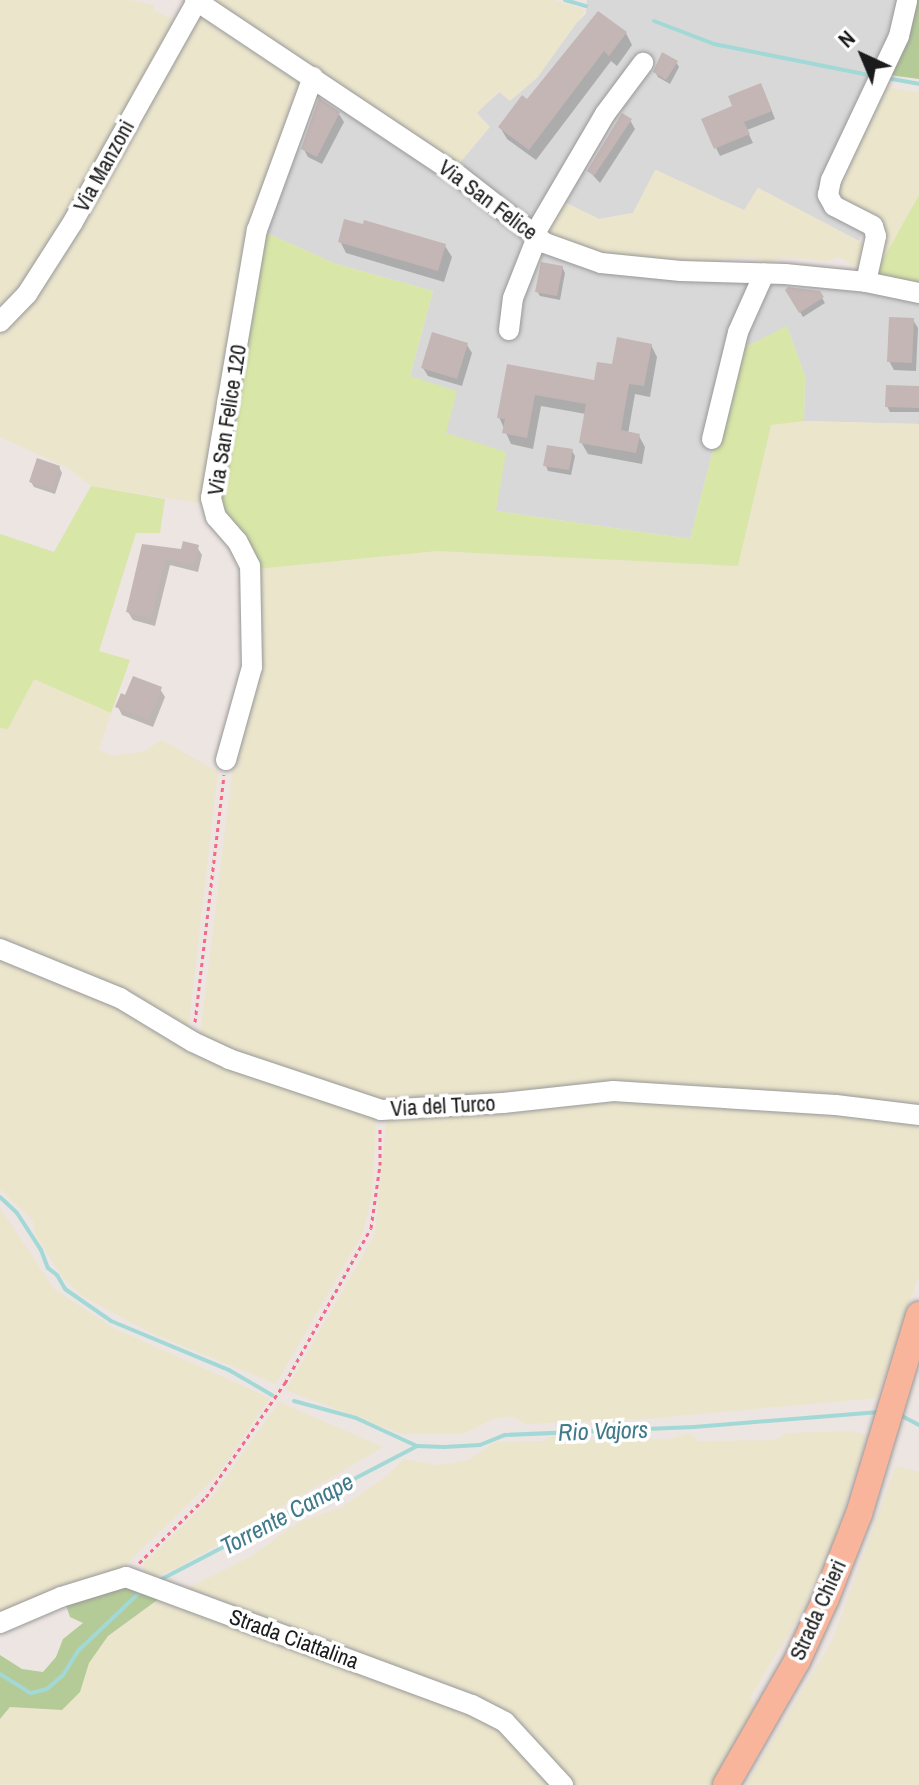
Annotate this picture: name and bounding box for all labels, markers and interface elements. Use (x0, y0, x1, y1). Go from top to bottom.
north arrow (823, 16, 903, 96)
text: N (831, 23, 861, 54)
street label: Via Manzoni (68, 115, 140, 217)
street label: Via San Felice (433, 154, 543, 246)
street label: Via San Felice 120 (202, 343, 252, 497)
street label: Via del Turco (390, 1090, 496, 1122)
water label: Rio Vajors (557, 1415, 649, 1447)
water label: Torrente Canape (216, 1467, 358, 1561)
street label: Strada Chieri (784, 1556, 852, 1664)
street label: Strada Ciattalina (226, 1603, 362, 1675)

